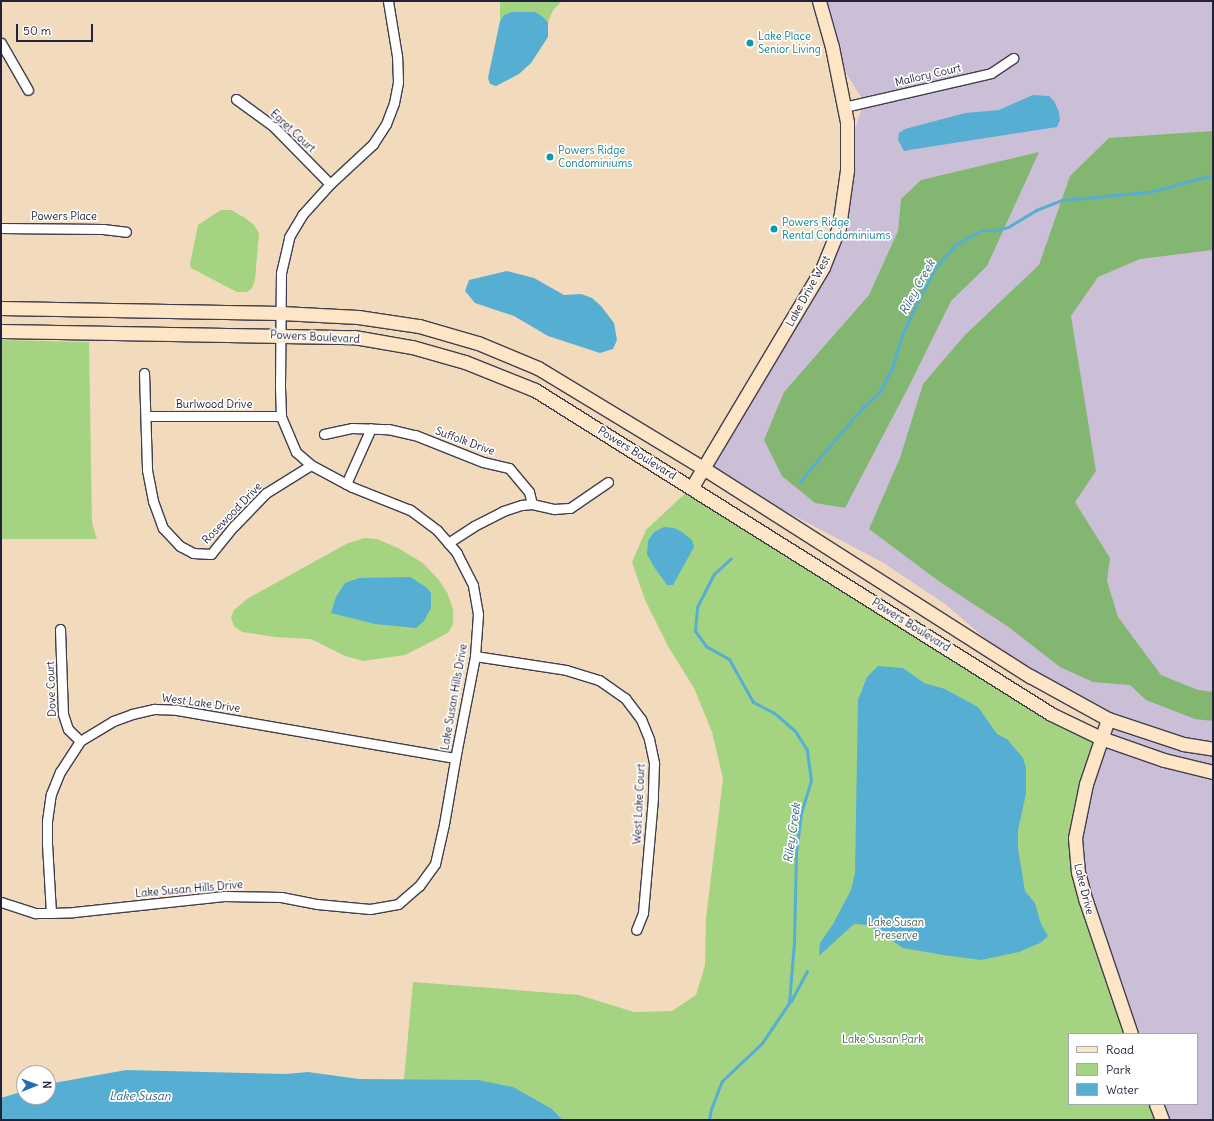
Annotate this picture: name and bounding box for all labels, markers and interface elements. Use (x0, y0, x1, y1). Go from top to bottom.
scale bar (18, 16, 95, 42)
text: 50 m (23, 23, 51, 38)
place label: Lake Place Senior Living (758, 30, 821, 56)
marker: Lake Place Senior Living (745, 38, 755, 48)
street label: Mallory Court (894, 61, 962, 89)
street label: Egret Court (268, 107, 318, 155)
place label: Powers Ridge Condominiums (558, 144, 632, 170)
marker: Powers Ridge Condominiums (545, 152, 555, 162)
street label: Powers Place (31, 209, 97, 223)
place label: Powers Ridge Rental Condominiums (782, 216, 890, 242)
marker: Powers Ridge Rental Condominiums (769, 224, 779, 234)
street label: Lake Drive West (783, 253, 833, 329)
water label: Riley Creek (896, 257, 938, 317)
street label: Powers Boulevard (270, 328, 360, 346)
street label: Burlwood Drive (176, 397, 252, 411)
street label: Suffolk Drive (433, 424, 497, 458)
street label: Powers Boulevard (595, 424, 679, 482)
street label: Rosewood Drive (199, 480, 265, 546)
street label: Powers Boulevard (869, 596, 953, 654)
street label: Lake Susan Hills Drive (438, 643, 470, 751)
street label: Dove Court (43, 661, 59, 717)
street label: West Lake Drive (161, 691, 241, 715)
street label: West Lake Court (630, 763, 648, 845)
water label: Riley Creek (781, 802, 803, 864)
street label: Lake Drive (1071, 862, 1097, 916)
street label: Lake Susan Hills Drive (135, 878, 243, 900)
park label: Lake Susan Preserve (868, 916, 924, 942)
park label: Lake Susan Park (842, 1032, 924, 1046)
legend (1068, 1033, 1198, 1105)
text: Road (1106, 1042, 1134, 1057)
text: Park (1106, 1062, 1131, 1077)
north arrow (16, 1065, 56, 1105)
text: N (40, 1081, 54, 1089)
text: Water (1106, 1082, 1139, 1097)
water label: Lake Susan (109, 1089, 171, 1103)

